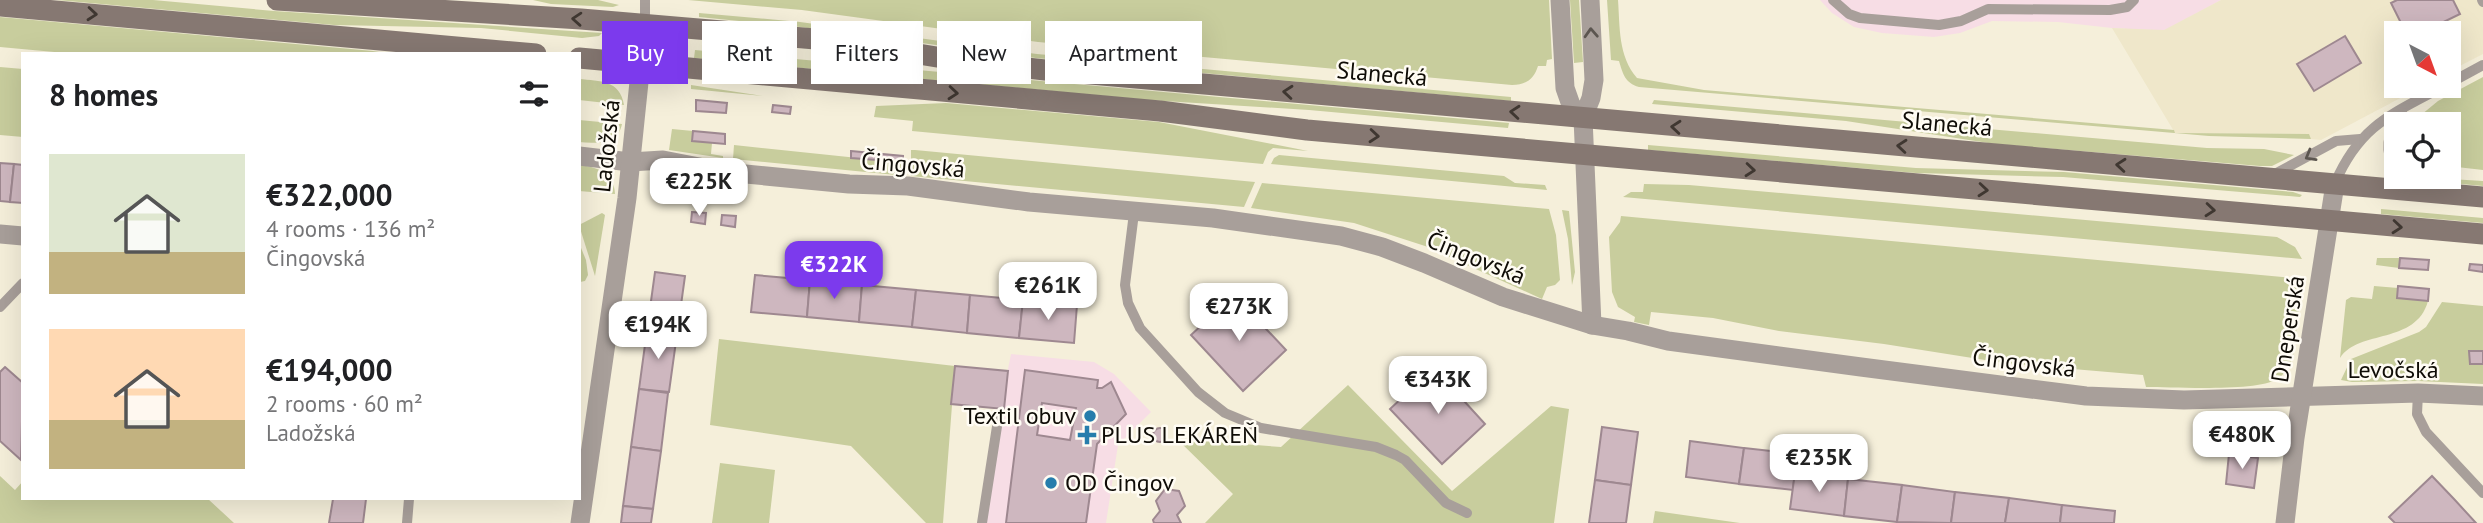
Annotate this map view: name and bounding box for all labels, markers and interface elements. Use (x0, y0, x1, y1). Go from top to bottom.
one-way arrow (87, 7, 98, 22)
one-way arrow (571, 11, 582, 26)
chip: Buy (602, 21, 688, 84)
chip: Rent (702, 21, 797, 84)
chip: Filters (811, 21, 923, 84)
chip: New (937, 21, 1031, 84)
chip: Apartment (1045, 21, 1202, 84)
north arrow (2384, 21, 2460, 98)
map controls (2384, 21, 2461, 189)
one-way arrow (1584, 27, 1599, 38)
street label: Slanecká (1335, 54, 1429, 93)
text: 8 homes (49, 75, 158, 114)
icon: filters (515, 75, 553, 113)
one-way arrow (948, 85, 959, 100)
one-way arrow (1282, 85, 1293, 100)
street label: Ladožská (586, 98, 627, 194)
street label: Slanecká (1900, 104, 1994, 143)
one-way arrow (1509, 105, 1520, 120)
button: locate (2384, 112, 2461, 189)
one-way arrow (1670, 120, 1681, 135)
one-way arrow (1369, 128, 1380, 143)
one-way arrow (1896, 139, 1908, 154)
street label: Čingovská (860, 145, 966, 184)
one-way arrow (2304, 147, 2317, 160)
pin: €225K (650, 158, 748, 218)
one-way arrow (2115, 158, 2126, 173)
one-way arrow (1745, 162, 1756, 177)
text: €225K (666, 166, 732, 195)
text: €322,000 (266, 175, 393, 214)
icon: home (105, 182, 189, 266)
one-way arrow (1978, 182, 1989, 197)
one-way arrow (2204, 202, 2215, 217)
text: 4 rooms · 136 m² (266, 214, 435, 243)
one-way arrow (2392, 219, 2403, 234)
street label: Čingovská (1422, 224, 1530, 291)
pin: €322K (785, 242, 883, 301)
text: Čingovská (266, 243, 365, 272)
text: €322K (801, 249, 867, 278)
pin: €261K (999, 262, 1097, 322)
text: €261K (1015, 270, 1081, 299)
street label: Dneperská (2264, 273, 2311, 385)
pin: €273K (1190, 284, 1288, 343)
text: €273K (1206, 291, 1272, 320)
pin: €194K (609, 302, 707, 361)
text: €194K (625, 309, 691, 338)
street label: Čingovská (1971, 341, 2077, 384)
text: €194,000 (266, 350, 393, 389)
street label: Levočská (2347, 354, 2439, 385)
pin: €343K (1389, 356, 1487, 416)
icon: home (105, 357, 189, 441)
text: €343K (1405, 364, 1471, 393)
text: 2 rooms · 60 m² (266, 389, 423, 418)
place label: Textil obuv (963, 400, 1076, 431)
marker: Textil obuv (1082, 408, 1098, 424)
pin: €480K (2193, 412, 2291, 471)
text: Ladožská (266, 418, 356, 447)
place label: PLUS LEKÁREŇ (1101, 419, 1258, 450)
text: €480K (2209, 419, 2275, 448)
marker: PLUS LEKÁREŇ (1079, 427, 1095, 443)
pin: €235K (1770, 434, 1868, 494)
text: €235K (1786, 442, 1852, 471)
place label: OD Čingov (1065, 467, 1174, 498)
marker: OD Čingov (1043, 475, 1059, 491)

